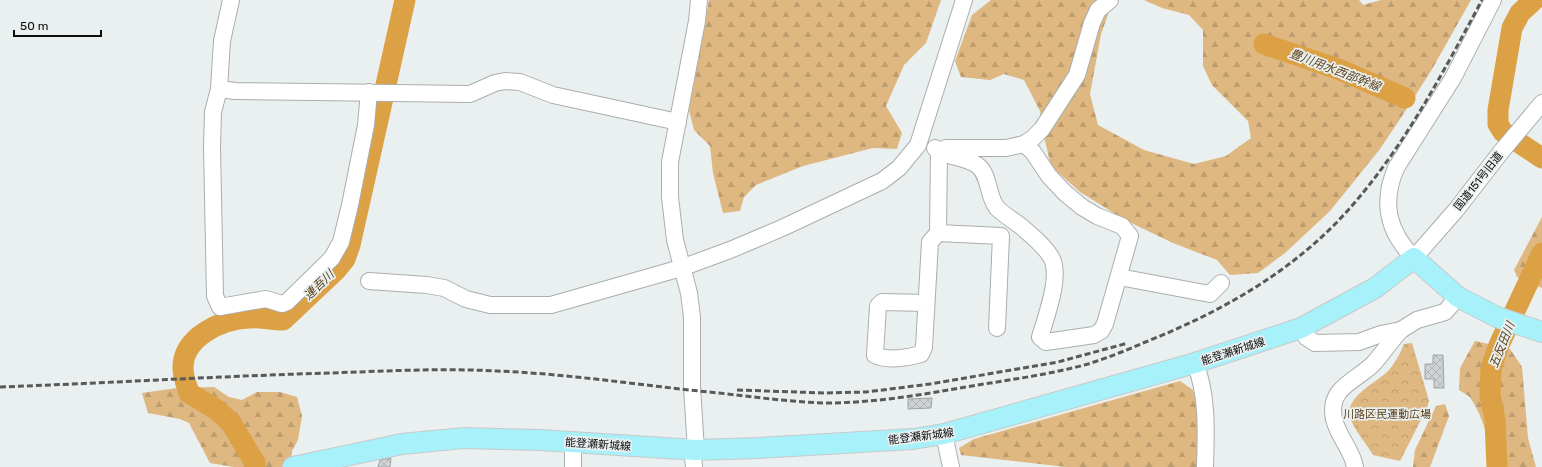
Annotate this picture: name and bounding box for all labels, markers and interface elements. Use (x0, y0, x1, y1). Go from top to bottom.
scale bar (14, 12, 101, 38)
text: 50 m (20, 19, 48, 33)
water label: 豊川用水西部幹線 (1288, 46, 1384, 94)
street label: 国道151号旧道 (1451, 149, 1505, 213)
water label: 連吾川 (301, 266, 338, 303)
water label: 五反田川 (1487, 318, 1518, 370)
street label: 能登瀬新城線 (1200, 335, 1267, 368)
park label: 川路区民運動広場 (1343, 408, 1431, 421)
street label: 能登瀬新城線 (888, 426, 955, 447)
street label: 能登瀬新城線 (565, 436, 631, 453)

